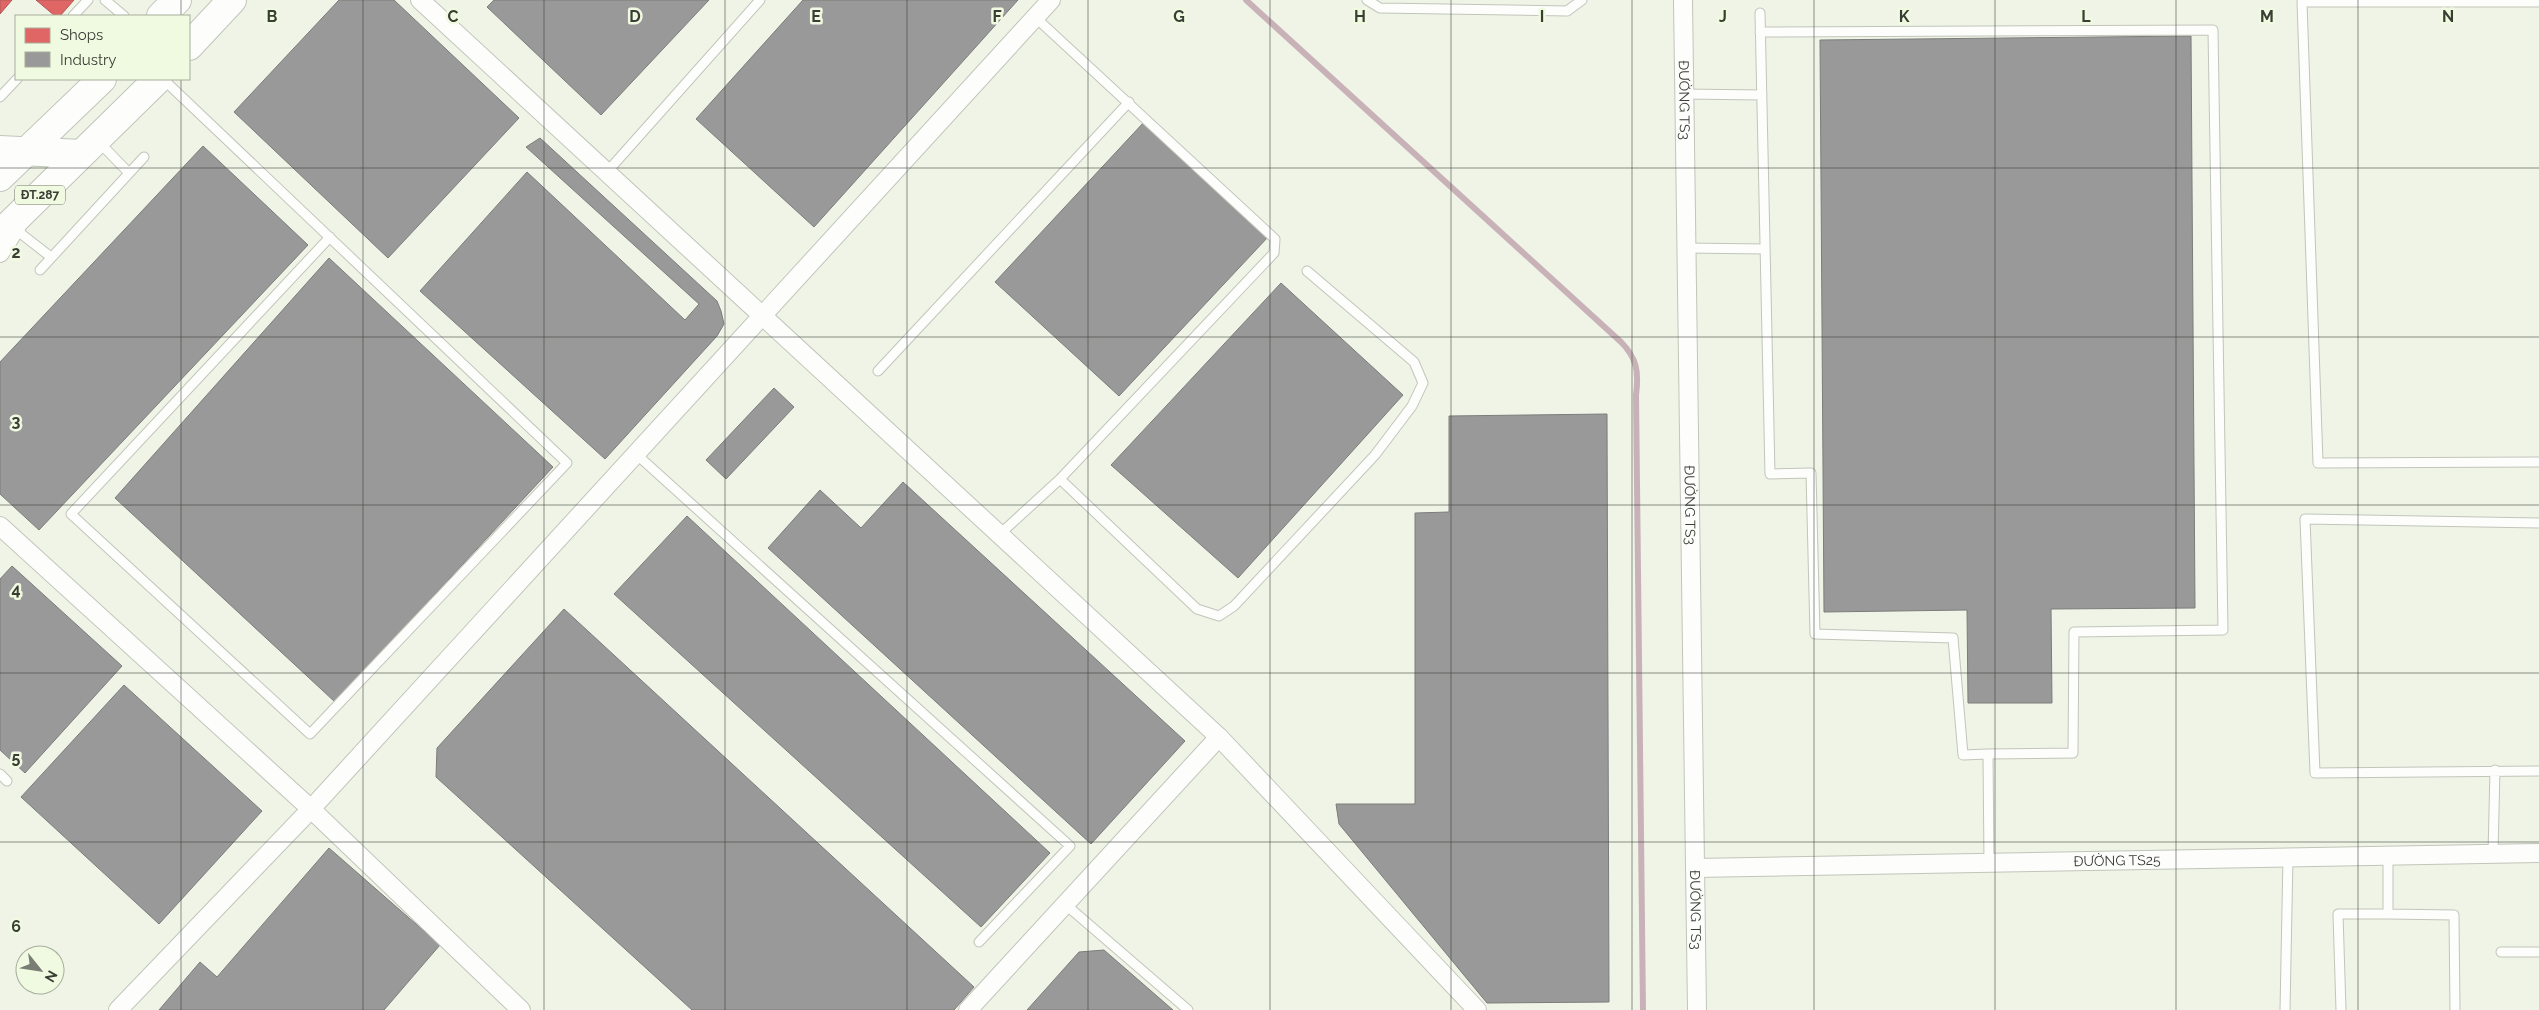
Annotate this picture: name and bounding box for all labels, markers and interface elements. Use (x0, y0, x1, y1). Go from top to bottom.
text: B (267, 7, 278, 26)
text: C (448, 7, 459, 26)
text: D (629, 7, 641, 26)
text: E (811, 7, 821, 26)
text: F (992, 7, 1002, 26)
text: G (1173, 7, 1185, 26)
text: H (1354, 7, 1366, 26)
text: I (1540, 7, 1544, 26)
text: J (1719, 7, 1727, 26)
text: K (1899, 7, 1910, 26)
text: L (2081, 7, 2091, 26)
text: M (2260, 7, 2274, 26)
text: N (2442, 7, 2454, 26)
legend (15, 15, 190, 80)
text: Shops (60, 26, 103, 44)
text: Industry (60, 51, 116, 69)
street label: ĐƯỜNG TS3 (1676, 60, 1693, 140)
road number: ĐT.287 (15, 186, 65, 204)
text: 2 (11, 243, 21, 262)
text: 3 (12, 412, 21, 431)
street label: ĐƯỜNG TS3 (1681, 465, 1699, 545)
text: 4 (11, 580, 21, 599)
text: 5 (12, 748, 21, 767)
street label: ĐƯỜNG TS25 (2073, 852, 2161, 869)
street label: ĐƯỜNG TS3 (1687, 870, 1704, 950)
text: 6 (11, 917, 21, 936)
north arrow (15, 945, 65, 995)
text: N (42, 968, 61, 985)

